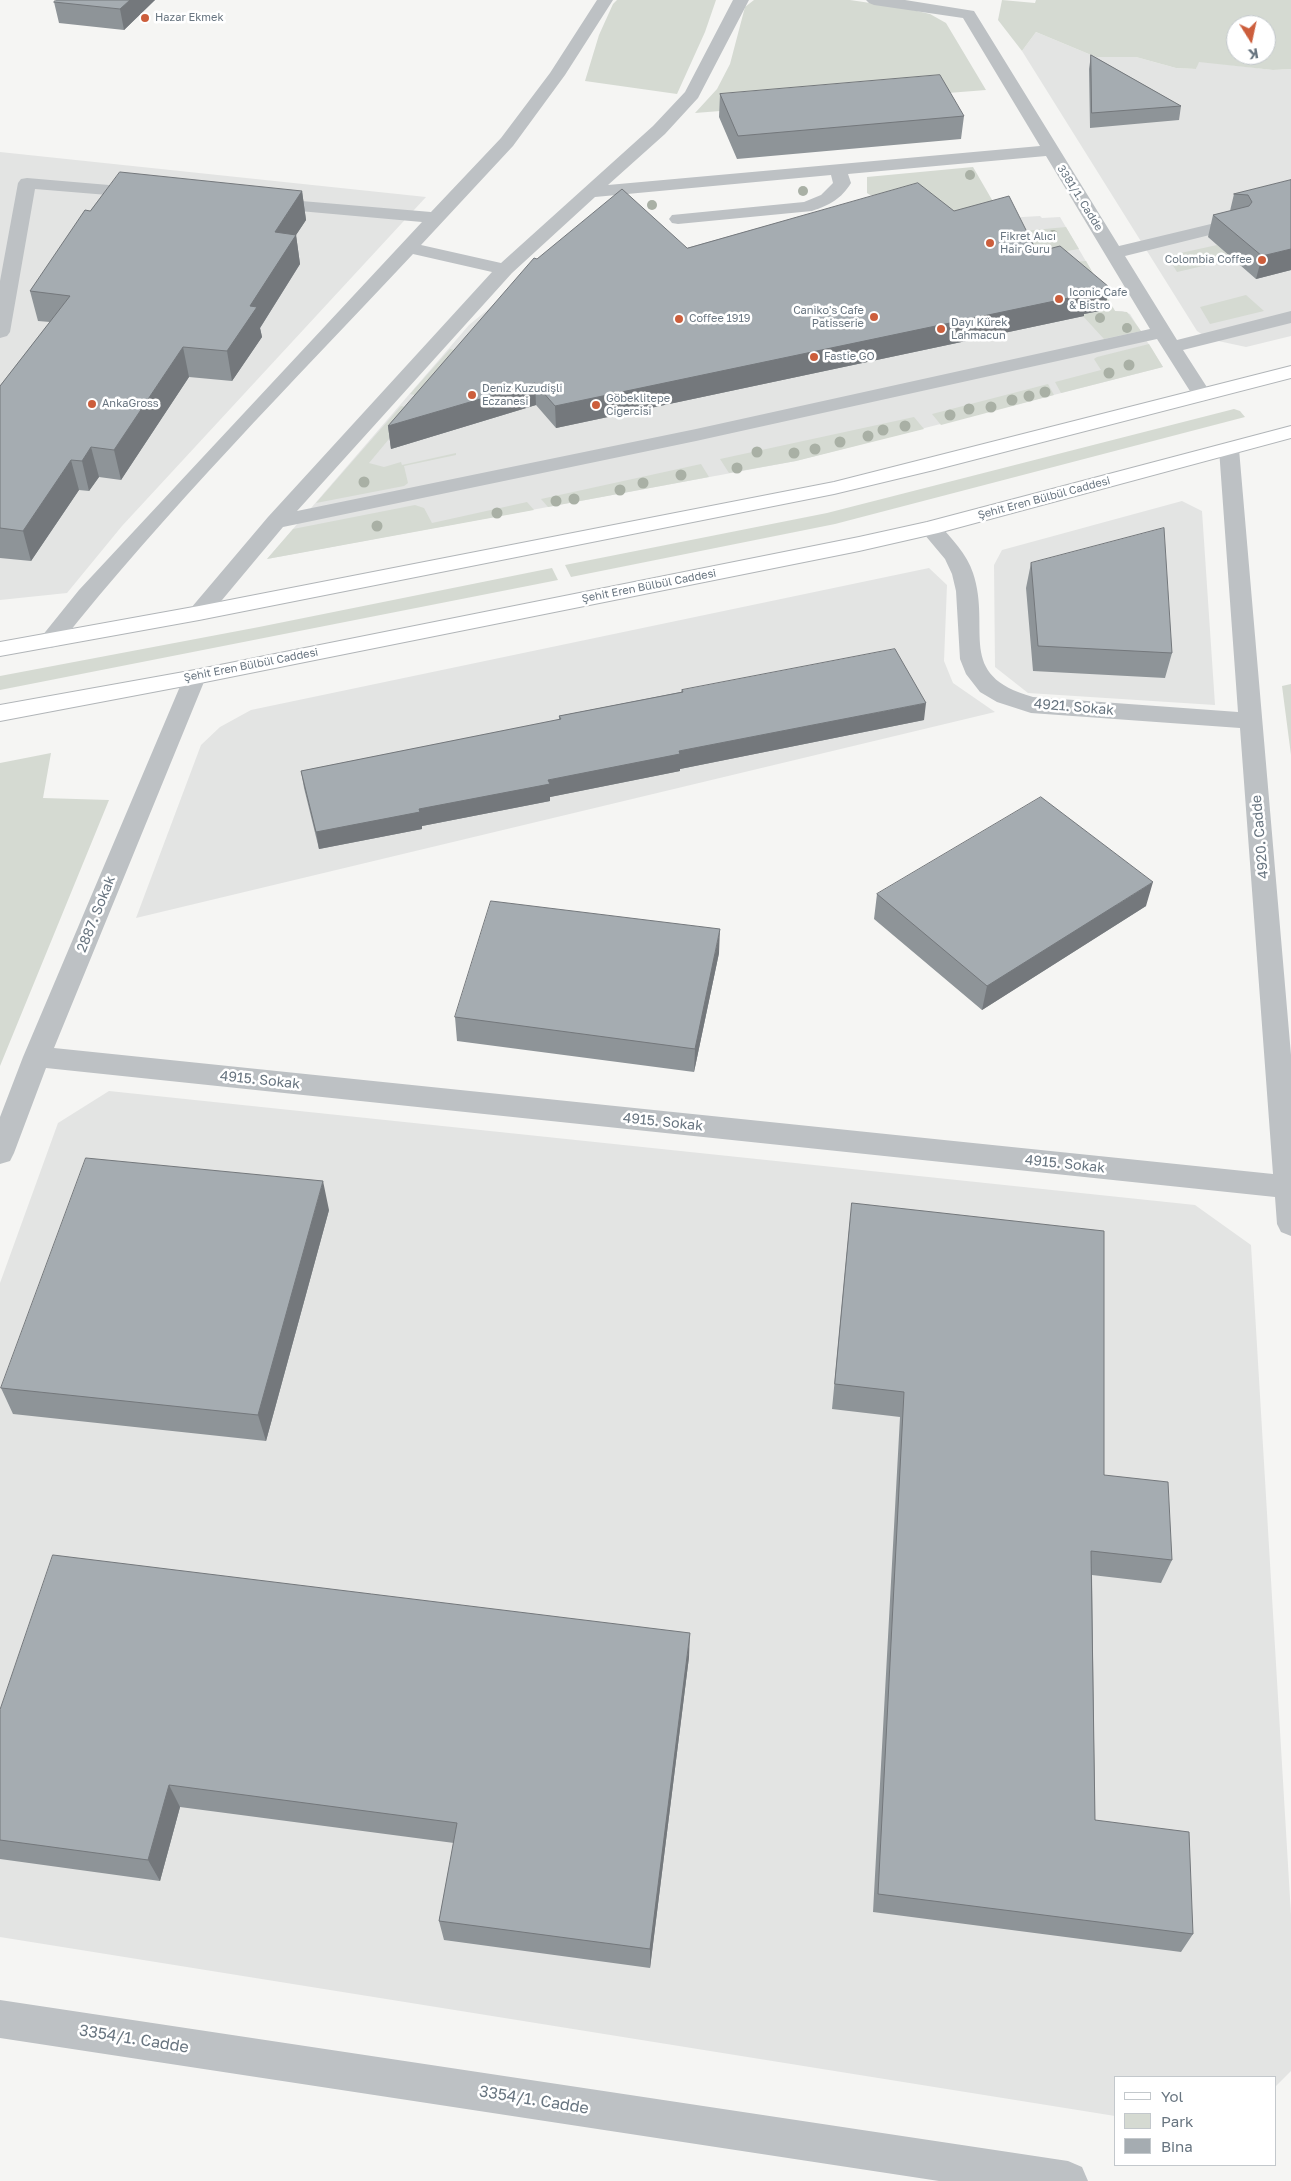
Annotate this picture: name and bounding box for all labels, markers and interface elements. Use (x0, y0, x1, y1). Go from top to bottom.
place label: Hazar Ekmek (155, 11, 224, 25)
marker: Hazar Ekmek (139, 12, 151, 24)
north arrow (1226, 15, 1276, 65)
text: K (1247, 45, 1260, 64)
street label: 3381/1. Cadde (1054, 163, 1106, 233)
place label: Fikret Alıcı Hair Guru (1000, 230, 1056, 256)
marker: Fikret Alıcı Hair Guru (984, 237, 996, 249)
place label: Colombia Coffee (1165, 253, 1252, 267)
marker: Colombia Coffee (1256, 254, 1268, 266)
place label: Iconic Cafe & Bistro (1069, 286, 1127, 312)
marker: Iconic Cafe & Bistro (1053, 293, 1065, 305)
place label: Caniko's Cafe Patisserie (793, 304, 864, 330)
marker: Caniko's Cafe Patisserie (868, 311, 880, 323)
place label: Coffee 1919 (689, 312, 750, 326)
marker: Coffee 1919 (673, 313, 685, 325)
place label: Dayı Kürek Lahmacun (951, 316, 1007, 342)
marker: Dayı Kürek Lahmacun (935, 323, 947, 335)
place label: Fastie GO (824, 350, 875, 364)
marker: Fastie GO (808, 351, 820, 363)
place label: Deniz Kuzudişli Eczanesi (482, 382, 562, 408)
marker: Deniz Kuzudişli Eczanesi (466, 389, 478, 401)
place label: Göbeklitepe Ciğercisi (606, 392, 670, 418)
place label: AnkaGross (102, 397, 159, 411)
marker: AnkaGross (86, 398, 98, 410)
marker: Göbeklitepe Ciğercisi (590, 399, 602, 411)
street label: Şehit Eren Bülbül Caddesi (976, 474, 1112, 522)
street label: Şehit Eren Bülbül Caddesi (581, 566, 717, 606)
street label: Şehit Eren Bülbül Caddesi (183, 645, 319, 685)
street label: 4921. Sokak (1033, 695, 1115, 719)
street label: 4920. Cadde (1248, 794, 1272, 880)
street label: 2887. Sokak (73, 873, 119, 955)
street label: 4915. Sokak (219, 1067, 301, 1093)
street label: 4915. Sokak (622, 1109, 704, 1135)
street label: 4915. Sokak (1024, 1151, 1106, 1177)
street label: 3354/1. Cadde (78, 2021, 190, 2057)
legend (1114, 2076, 1276, 2166)
street label: 3354/1. Cadde (478, 2082, 590, 2118)
text: Yol (1161, 2087, 1183, 2105)
text: Park (1161, 2112, 1193, 2130)
text: Bina (1161, 2137, 1193, 2155)

